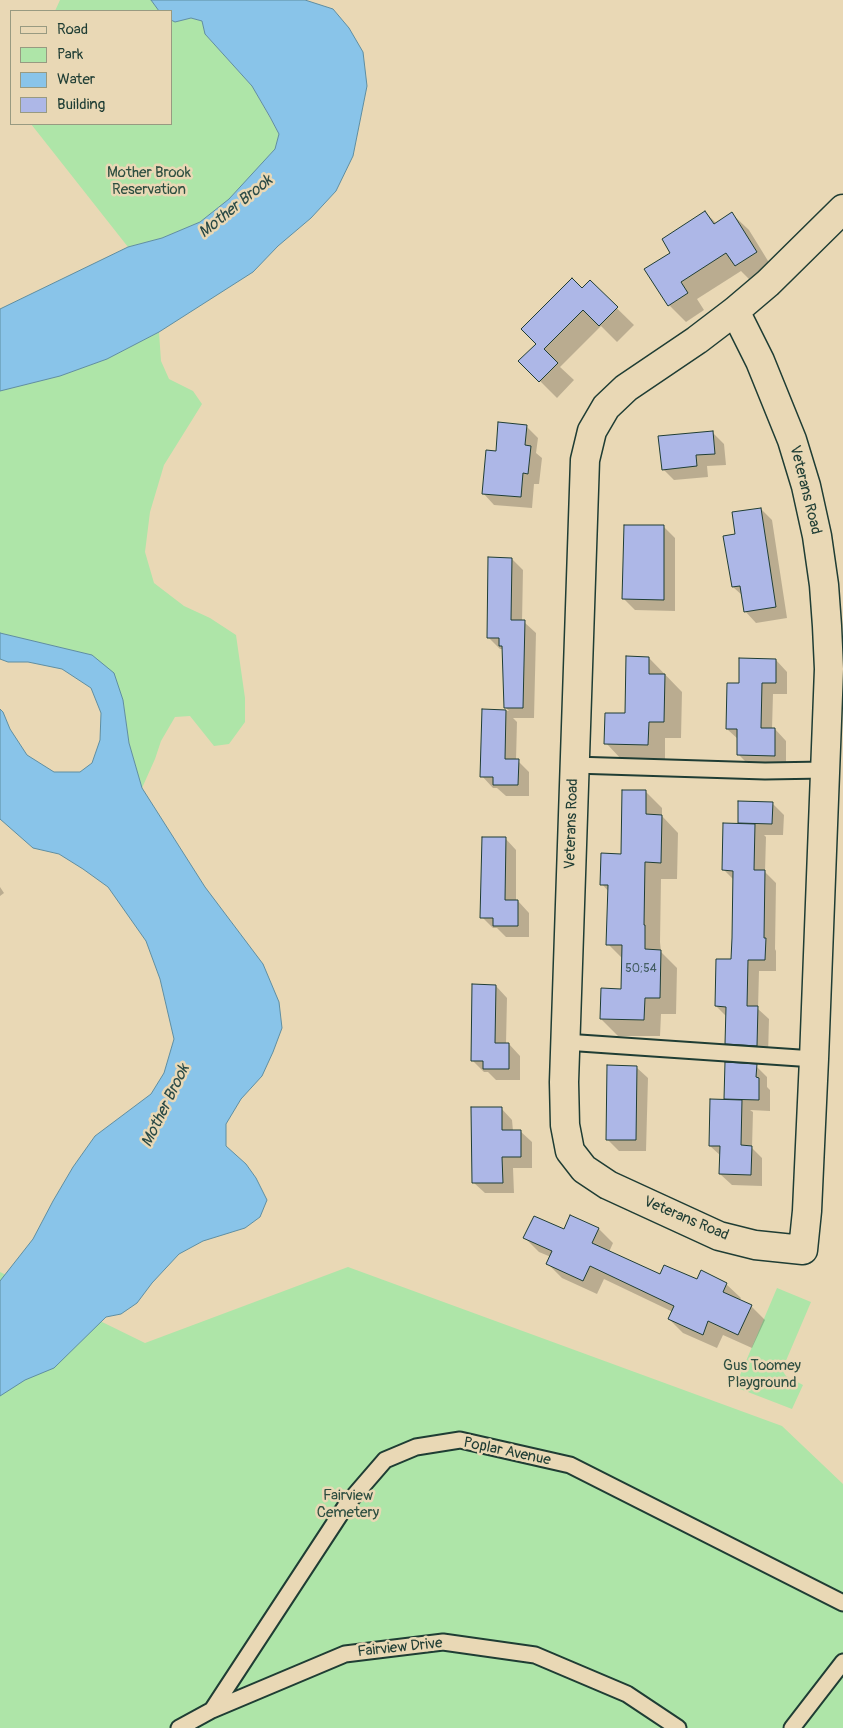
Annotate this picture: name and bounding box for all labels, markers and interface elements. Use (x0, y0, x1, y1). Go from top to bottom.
legend (10, 10, 172, 125)
text: Road (57, 20, 88, 39)
text: Park (57, 45, 83, 64)
text: Water (57, 70, 95, 89)
text: Building (57, 95, 105, 114)
park label: Mother Brook Reservation (107, 164, 191, 199)
water label: Mother Brook (195, 171, 277, 243)
street label: Veterans Road (785, 444, 825, 536)
street label: Veterans Road (561, 778, 583, 870)
house number: 50;54 (625, 962, 657, 976)
water label: Mother Brook (138, 1062, 194, 1150)
street label: Veterans Road (641, 1193, 731, 1245)
park label: Gus Toomey Playground (723, 1357, 801, 1392)
street label: Poplar Avenue (462, 1434, 552, 1470)
park label: Fairview Cemetery (317, 1487, 379, 1522)
street label: Fairview Drive (357, 1635, 443, 1661)

